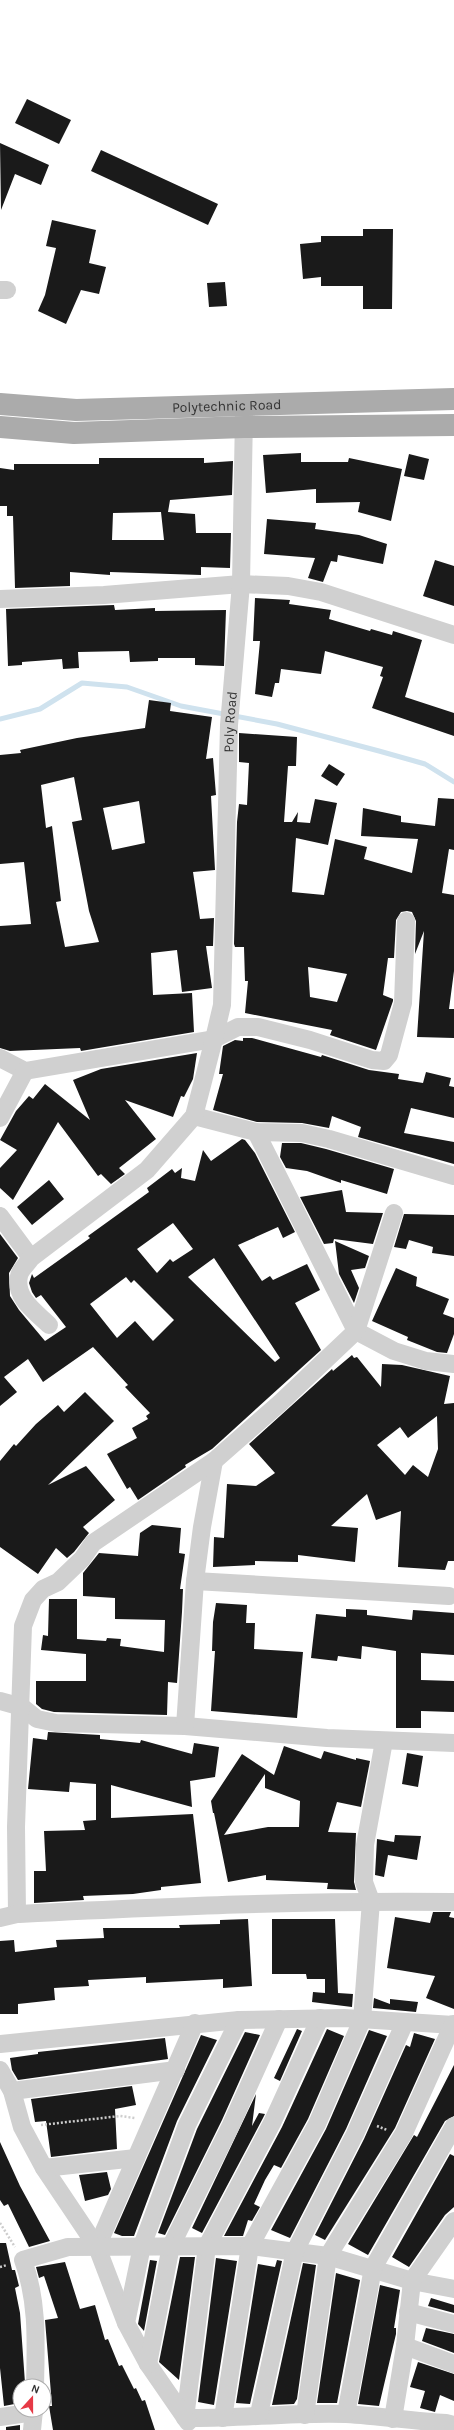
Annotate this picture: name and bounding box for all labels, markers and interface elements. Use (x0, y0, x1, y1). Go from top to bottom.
street label: Polytechnic Road (172, 396, 282, 416)
street label: Poly Road (220, 691, 241, 753)
north arrow (12, 2378, 52, 2418)
text: N (29, 2382, 41, 2397)

